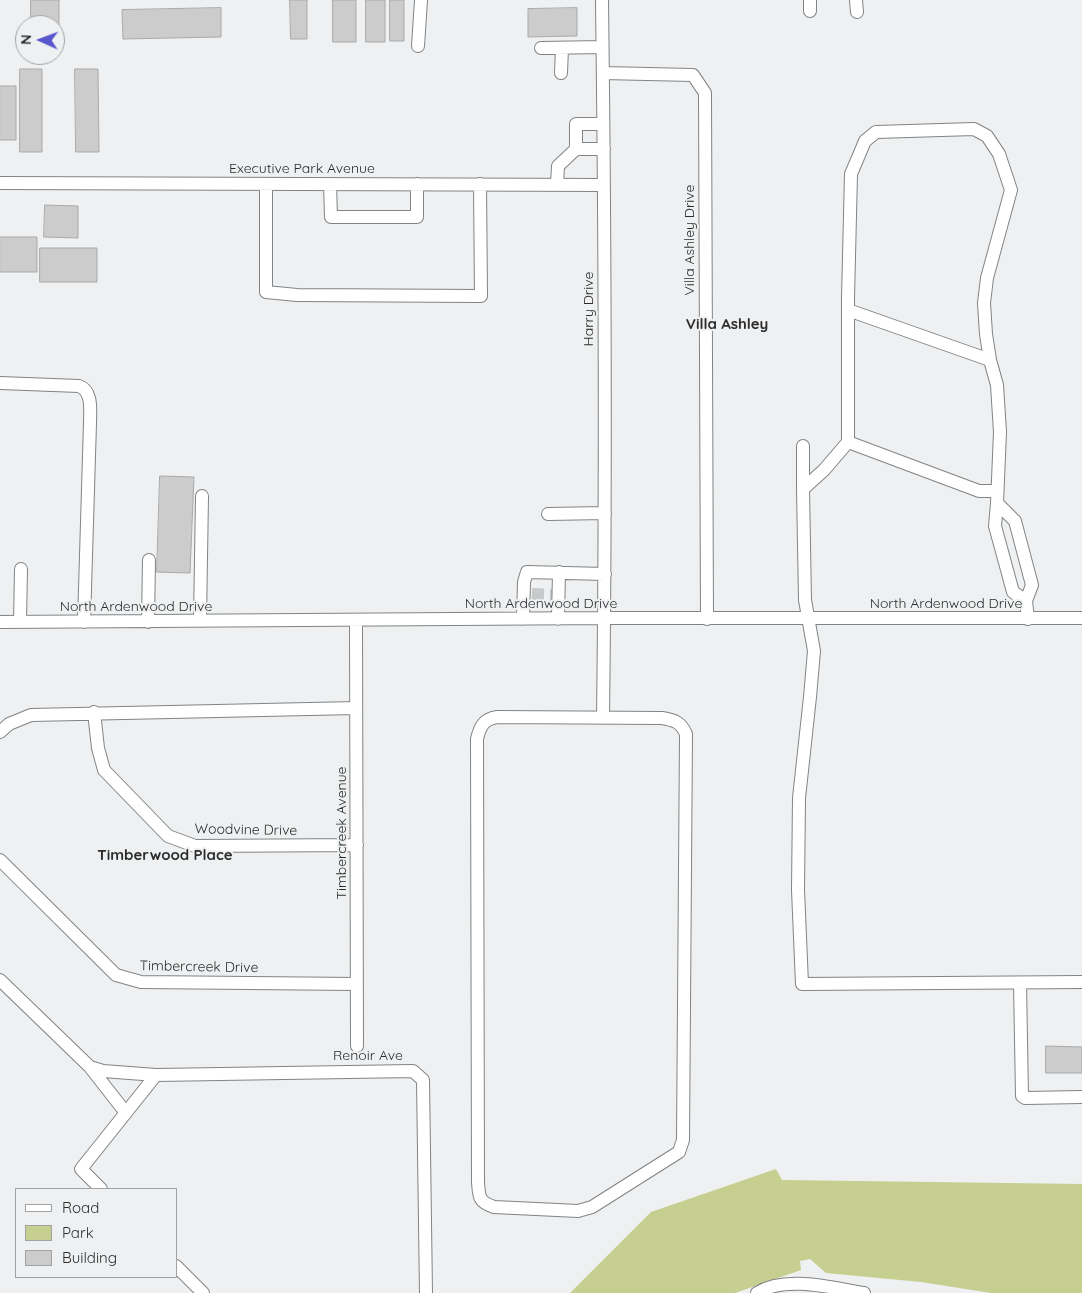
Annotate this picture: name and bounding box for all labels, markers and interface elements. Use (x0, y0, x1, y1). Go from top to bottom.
north arrow (15, 15, 65, 65)
text: N (17, 34, 35, 45)
street label: Executive Park Avenue (229, 161, 375, 177)
street label: Villa Ashley Drive (682, 184, 698, 296)
street label: Harry Drive (581, 272, 597, 346)
district label: Villa Ashley (686, 315, 768, 333)
street label: North Ardenwood Drive (465, 596, 617, 612)
street label: North Ardenwood Drive (870, 596, 1022, 612)
street label: North Ardenwood Drive (60, 599, 212, 615)
street label: Timbercreek Avenue (334, 766, 350, 900)
street label: Woodvine Drive (195, 821, 297, 839)
district label: Timberwood Place (97, 846, 233, 864)
street label: Timbercreek Drive (139, 958, 259, 976)
street label: Renoir Ave (333, 1048, 403, 1064)
legend (15, 1188, 178, 1278)
text: Road (62, 1198, 99, 1217)
text: Park (62, 1223, 94, 1242)
text: Building (62, 1248, 117, 1267)

